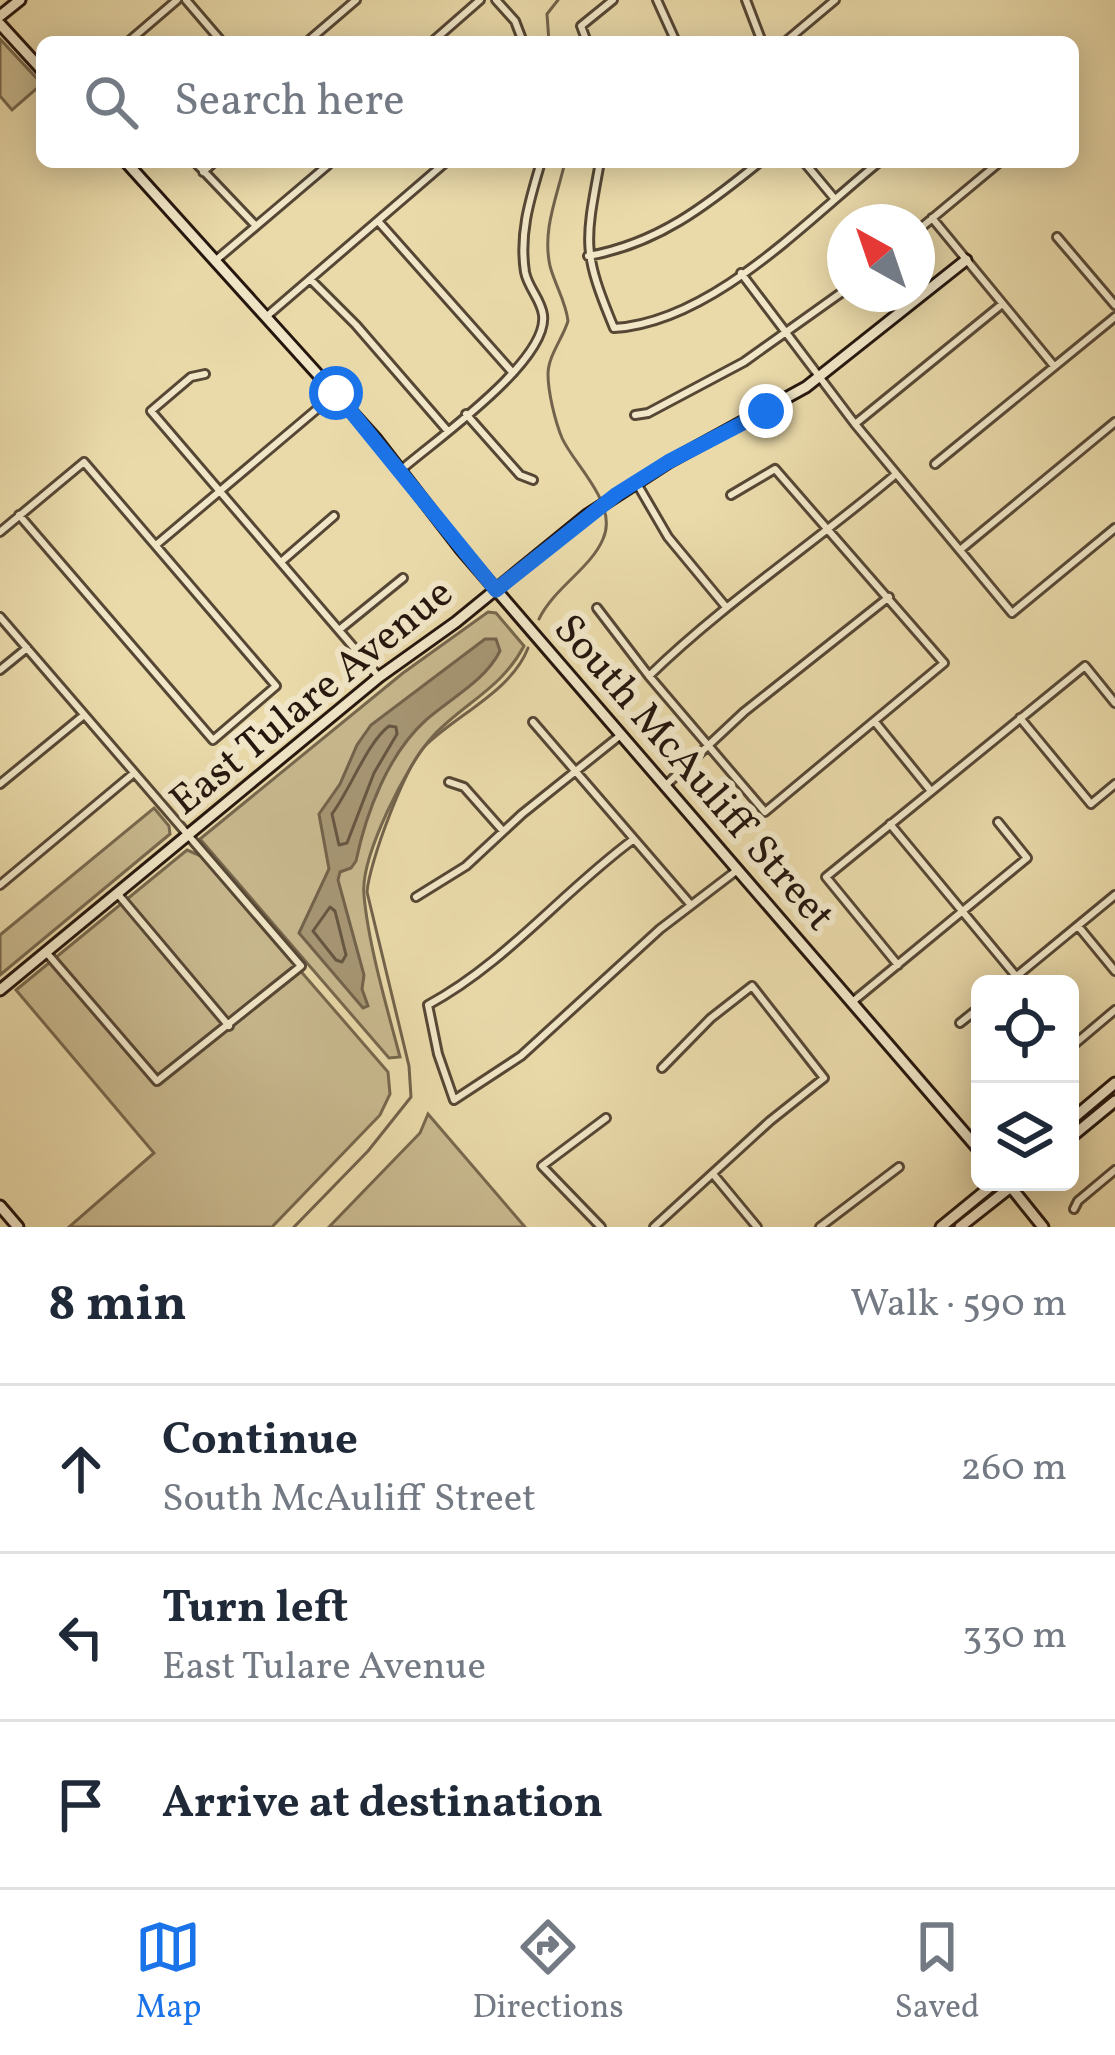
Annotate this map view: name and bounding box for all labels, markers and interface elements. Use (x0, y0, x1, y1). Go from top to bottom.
search box (36, 36, 1079, 168)
icon: search (78, 69, 144, 135)
text: Search here (174, 71, 405, 134)
north arrow (827, 204, 935, 312)
route start (309, 366, 363, 420)
route end (739, 384, 793, 438)
street label: East Tulare Avenue (159, 566, 467, 831)
street label: South McAuliff Street (538, 603, 847, 945)
map controls (971, 975, 1079, 1191)
button: locate (971, 975, 1079, 1083)
button: layers (971, 1083, 1079, 1191)
text: 8 min (48, 1270, 187, 1341)
text: Walk · 590 m (850, 1278, 1067, 1332)
text: Continue (162, 1410, 358, 1473)
icon: ahead (48, 1436, 114, 1502)
text: 260 m (961, 1442, 1067, 1496)
text: South McAuliff Street (162, 1473, 536, 1527)
text: Turn left (162, 1578, 348, 1641)
icon: left (48, 1604, 114, 1670)
text: 330 m (962, 1610, 1067, 1664)
text: East Tulare Avenue (162, 1641, 486, 1695)
icon: arrive (48, 1772, 114, 1838)
text: Arrive at destination (162, 1773, 603, 1836)
tab: Map (135, 1914, 202, 2032)
tab: Directions (472, 1914, 624, 2032)
tab: Saved (895, 1914, 980, 2032)

